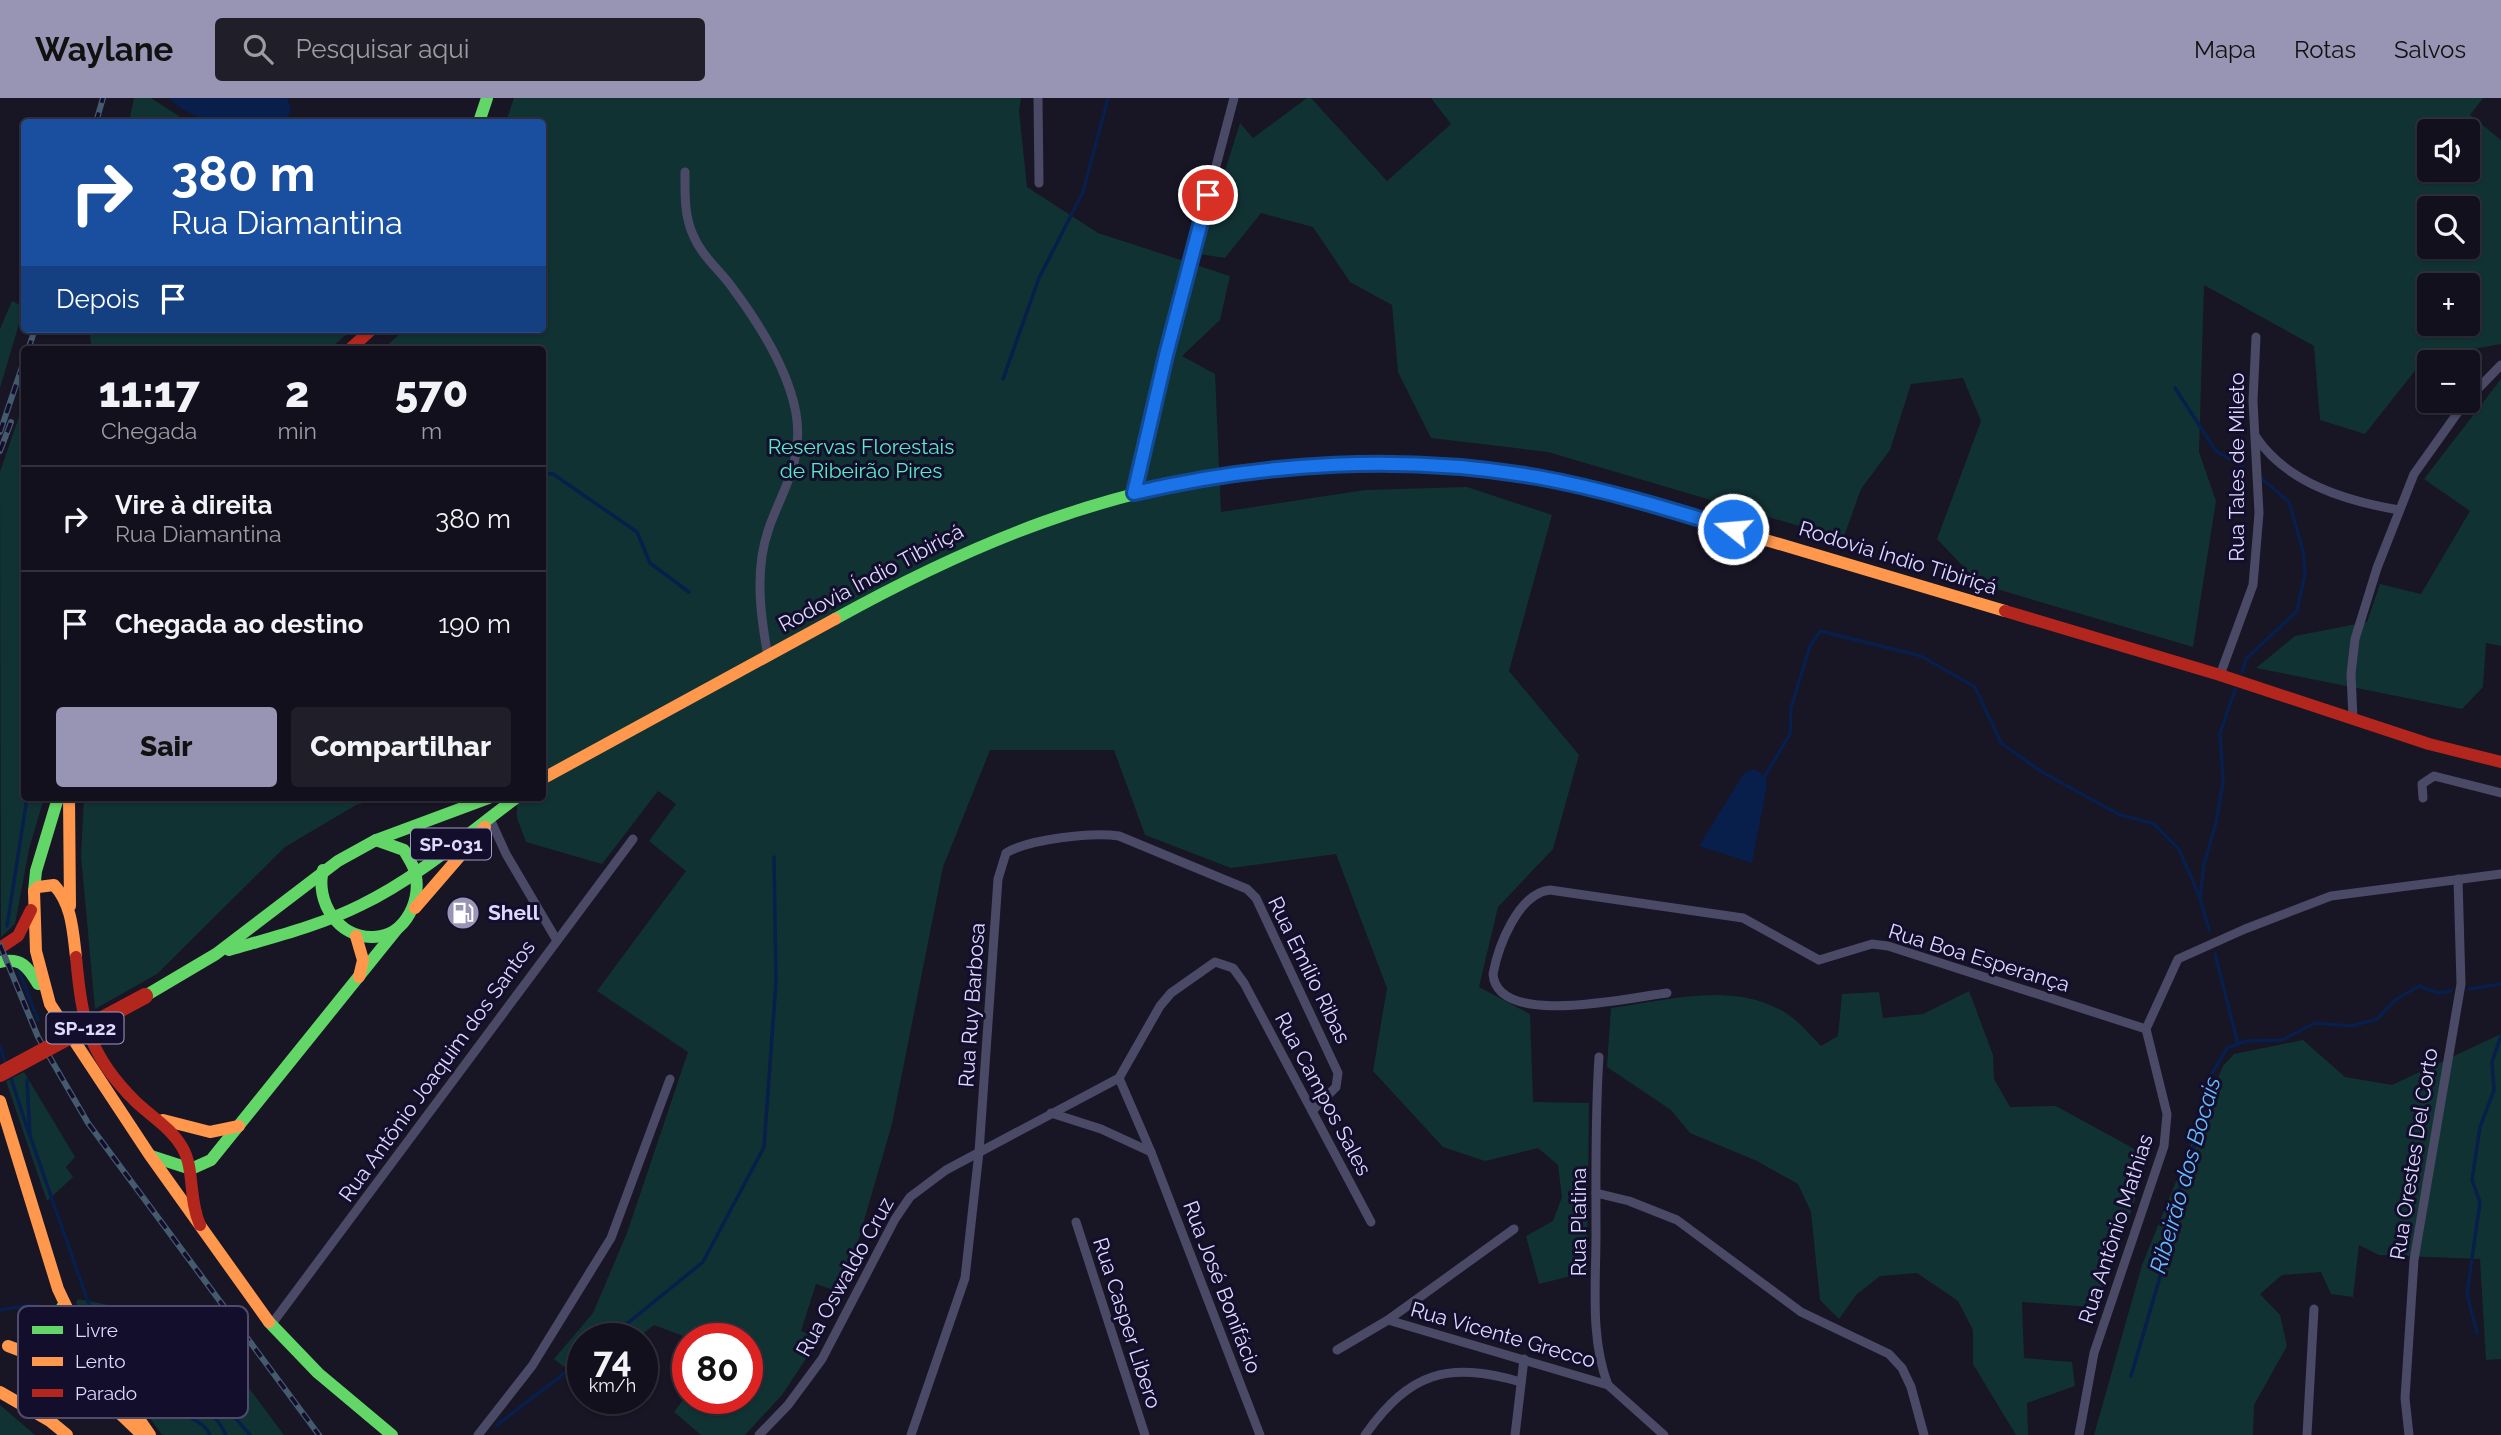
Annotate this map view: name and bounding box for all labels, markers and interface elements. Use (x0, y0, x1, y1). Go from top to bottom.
search box (215, 18, 705, 81)
text: Waylane (35, 30, 173, 69)
icon: search (239, 30, 277, 68)
text: Pesquisar aqui (295, 34, 469, 64)
text: Mapa (2194, 35, 2256, 64)
text: Rotas (2294, 35, 2356, 64)
text: Salvos (2394, 35, 2466, 64)
map controls (2417, 119, 2480, 413)
button: sound (2417, 119, 2480, 182)
text: 380 m (171, 145, 315, 202)
icon: right (56, 147, 147, 238)
pin (1178, 165, 1238, 225)
icon: arrive (1189, 176, 1227, 214)
button: search (2417, 196, 2480, 259)
text: Rua Diamantina (171, 204, 403, 241)
button: + (2417, 273, 2480, 336)
icon: arrive (154, 280, 192, 318)
text: Depois (56, 284, 140, 314)
button: − (2417, 350, 2480, 413)
text: 11:17 (99, 368, 200, 417)
text: 2 (285, 368, 309, 417)
text: 570 (395, 368, 468, 417)
street label: Rua Tales de Mileto (2224, 373, 2249, 561)
text: Chegada (101, 417, 197, 444)
text: min (277, 417, 317, 444)
text: m (421, 417, 442, 444)
park label: Reservas Florestais de Ribeirão Pires (768, 434, 954, 483)
text: Vire à direita (115, 490, 272, 520)
position arrow (1696, 492, 1770, 566)
icon: right (56, 500, 94, 538)
text: 380 m (435, 504, 511, 534)
street label: Rodovia Índio Tibiriçá (1796, 515, 2000, 600)
street label: Rodovia Índio Tibiriçá (774, 518, 967, 637)
text: Rua Diamantina (115, 520, 282, 547)
icon: arrive (56, 605, 94, 643)
text: Chegada ao destino (115, 609, 364, 639)
text: 190 m (438, 609, 511, 639)
button: Sair (56, 707, 277, 787)
button: Compartilhar (291, 707, 511, 787)
road number: SP-031 (411, 828, 491, 860)
street label: Rua Emílio Ribas (1263, 892, 1356, 1047)
fuel station icon: Shell (444, 894, 482, 932)
place label: Shell (488, 900, 540, 925)
street label: Rua Boa Esperança (1885, 918, 2073, 997)
street label: Rua Ruy Barbosa (953, 922, 990, 1088)
street label: Rua Antônio Joaquim dos Santos (333, 935, 540, 1206)
street label: Rua Campos Sales (1270, 1008, 1377, 1180)
road number: SP-122 (46, 1012, 124, 1044)
street label: Rua Orestes Del Corto (2384, 1046, 2443, 1262)
water label: Ribeirão dos Bocais (2144, 1073, 2226, 1276)
street label: Rua Antônio Mathias (2073, 1131, 2158, 1327)
street label: Rua Platina (1566, 1168, 1591, 1276)
street label: Rua Oswaldo Cruz (790, 1193, 899, 1361)
street label: Rua José Bonifácio (1178, 1197, 1267, 1377)
street label: Rua Casper Libero (1088, 1234, 1167, 1411)
street label: Rua Vicente Grecco (1408, 1296, 1598, 1373)
legend (18, 1306, 248, 1418)
text: Livre (75, 1319, 118, 1341)
speed limit sign: 80 (672, 1323, 763, 1414)
text: 74 (593, 1339, 632, 1380)
text: Lento (75, 1350, 126, 1372)
text: km/h (589, 1375, 636, 1396)
text: Parado (75, 1382, 137, 1404)

